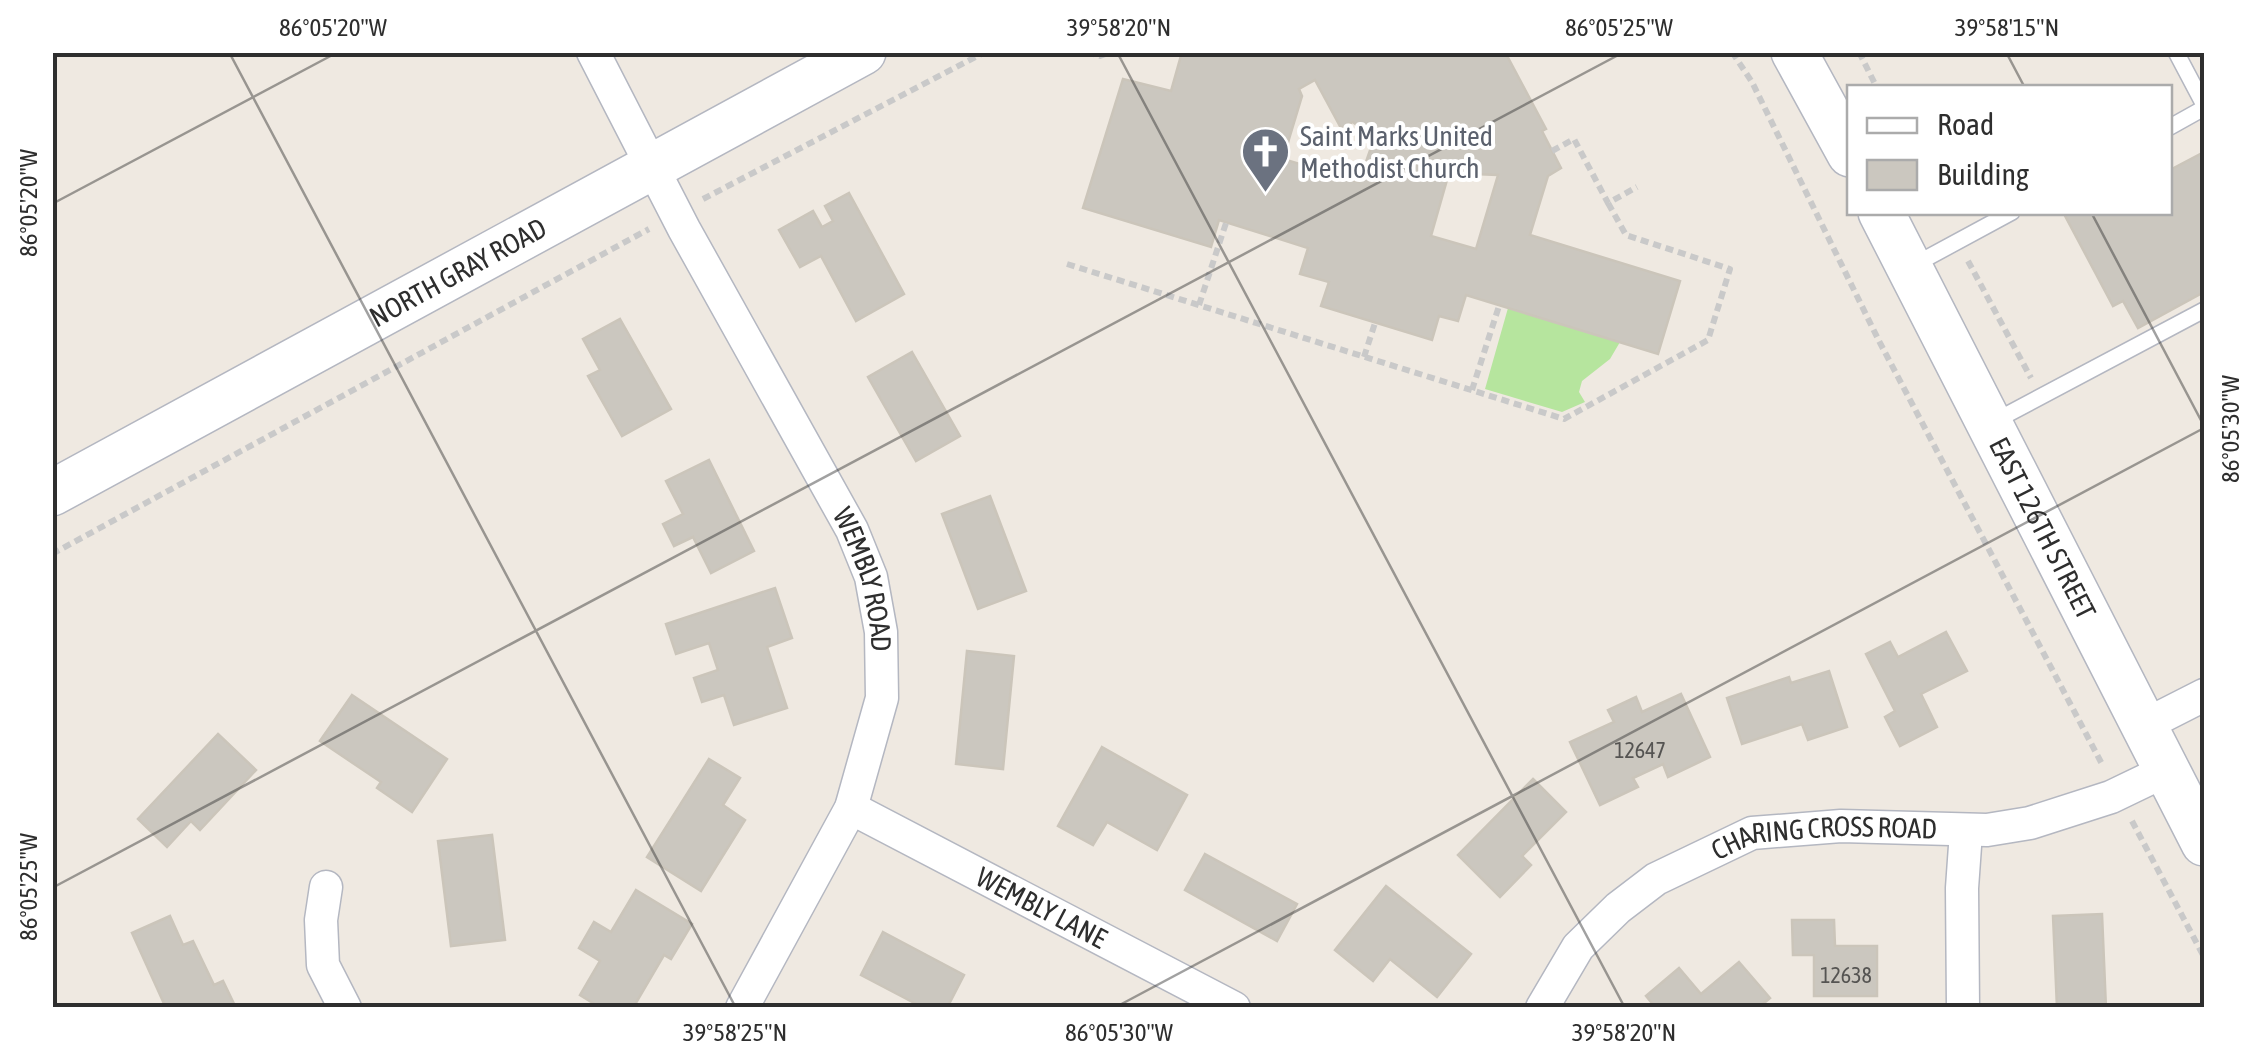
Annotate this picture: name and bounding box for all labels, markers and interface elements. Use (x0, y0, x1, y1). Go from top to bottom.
text: 86°05'20"W (279, 13, 388, 41)
text: 39°58'20"N (1067, 13, 1171, 41)
text: 86°05'25"W (1565, 13, 1674, 41)
text: 39°58'15"N (1955, 13, 2059, 41)
legend (1847, 85, 2172, 215)
text: Road (1937, 107, 1994, 141)
place label: Saint Marks United Methodist Church (1300, 120, 1493, 184)
church icon: Saint Marks United Methodist Church (1239, 126, 1291, 194)
text: 86°05'20"W (14, 148, 42, 257)
text: Building (1937, 157, 2029, 191)
street label: NORTH GRAY ROAD (364, 211, 552, 333)
text: 86°05'30"W (2216, 374, 2244, 483)
street label: EAST 126TH STREET (1983, 432, 2103, 624)
street label: WEMBLY ROAD (827, 502, 897, 651)
house number: 12647 (1614, 737, 1666, 763)
street label: CHARING CROSS ROAD (1706, 810, 1937, 866)
text: 86°05'25"W (14, 832, 42, 941)
street label: WEMBLY LANE (971, 860, 1112, 955)
house number: 12638 (1820, 962, 1872, 988)
text: 39°58'25"N (683, 1018, 787, 1046)
text: 86°05'30"W (1065, 1018, 1174, 1046)
text: 39°58'20"N (1572, 1018, 1676, 1046)

